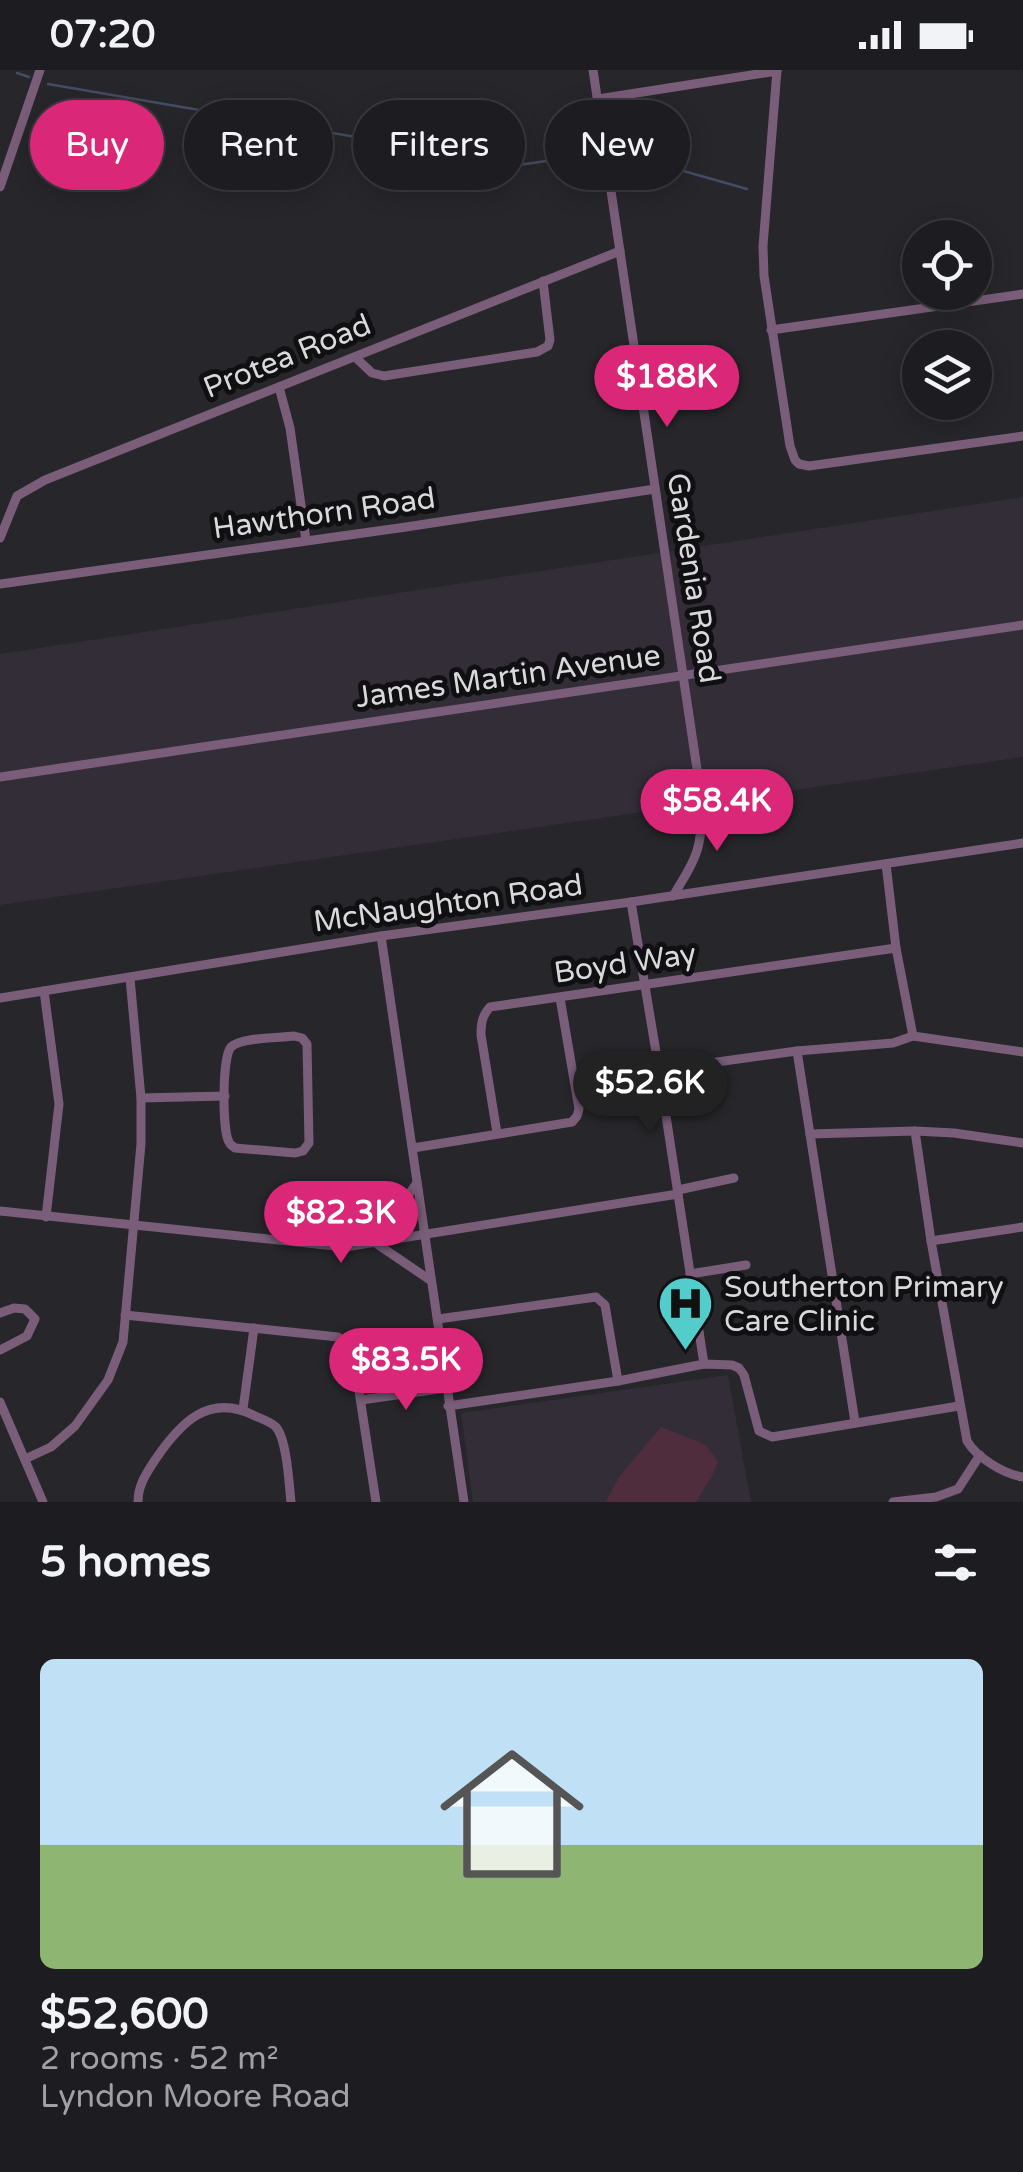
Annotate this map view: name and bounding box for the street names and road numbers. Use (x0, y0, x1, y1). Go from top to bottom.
street label: Protea Road (198, 306, 376, 407)
street label: Gardenia Road (659, 470, 728, 686)
street label: Hawthorn Road (210, 480, 438, 547)
street label: James Martin Avenue (353, 637, 663, 716)
street label: McNaughton Road (311, 866, 585, 941)
street label: Boyd Way (552, 935, 699, 992)

